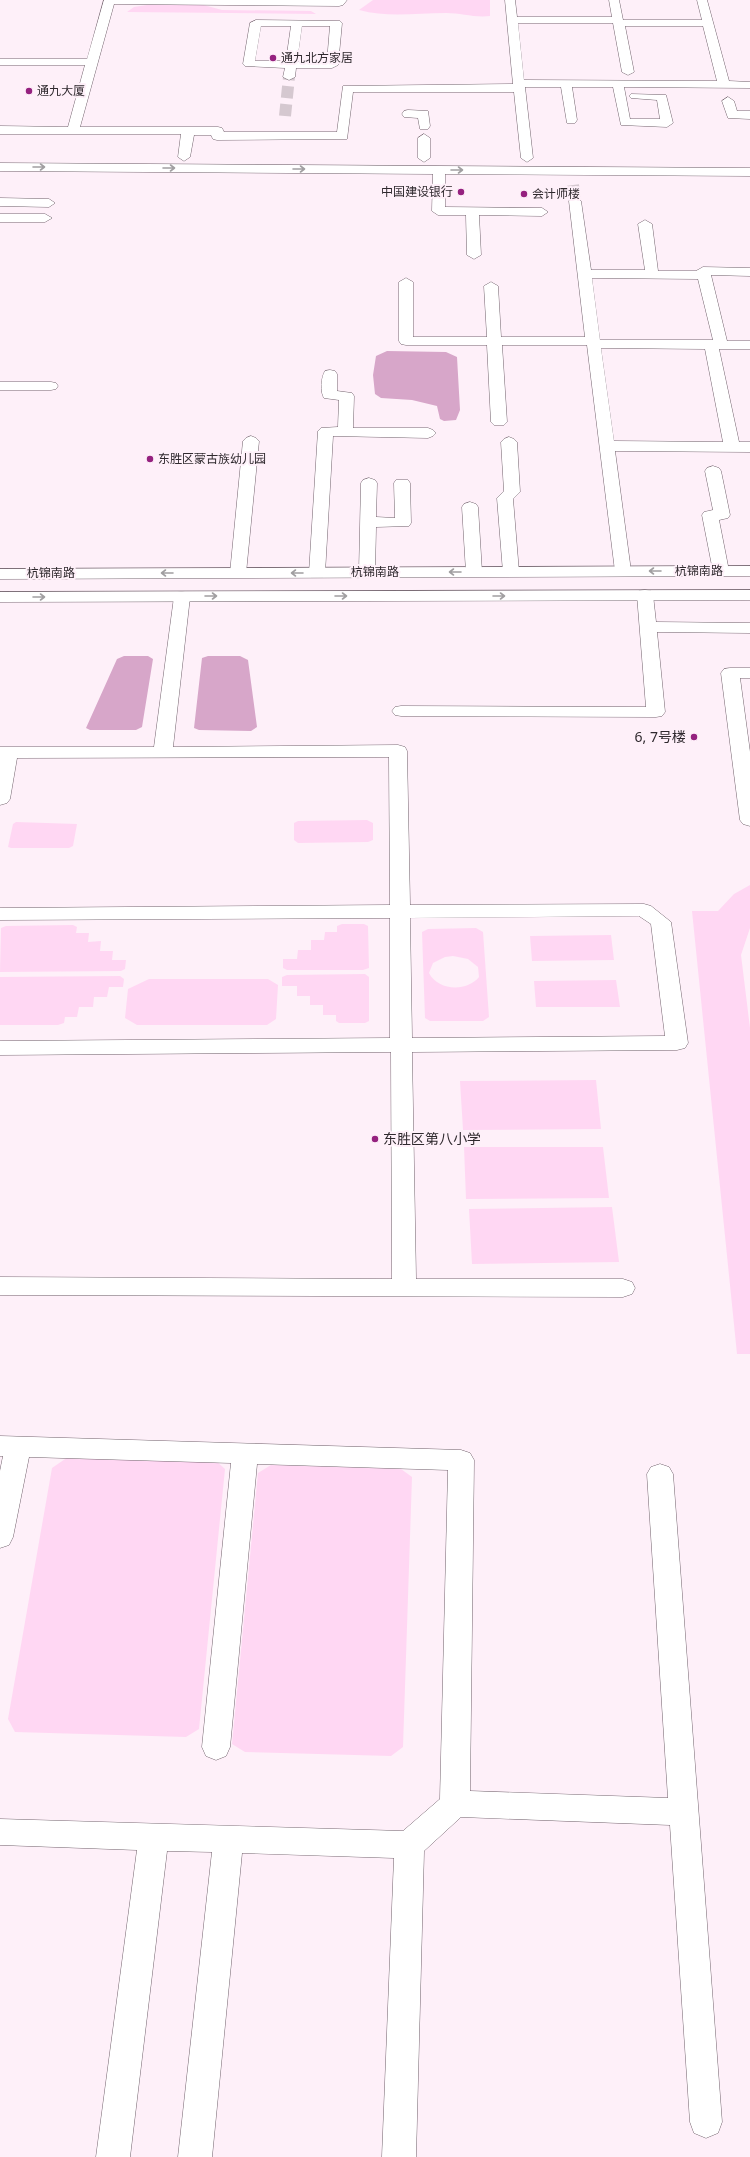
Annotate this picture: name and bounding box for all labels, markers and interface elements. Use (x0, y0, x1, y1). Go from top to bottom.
place label: 通九北方家居 (281, 49, 353, 66)
marker: 通九北方家居 (268, 53, 278, 63)
place label: 通九大厦 (37, 82, 85, 99)
marker: 通九大厦 (24, 86, 34, 96)
one-way arrow (32, 164, 45, 171)
one-way arrow (162, 164, 175, 172)
one-way arrow (292, 165, 305, 173)
one-way arrow (450, 166, 463, 174)
place label: 中国建设银行 (381, 183, 453, 200)
place label: 会计师楼 (532, 185, 580, 202)
marker: 中国建设银行 (456, 187, 466, 197)
marker: 会计师楼 (519, 189, 529, 199)
place label: 东胜区蒙古族幼儿园 (158, 450, 266, 467)
marker: 东胜区蒙古族幼儿园 (145, 454, 155, 464)
street label: 杭锦南路 (675, 562, 723, 579)
street label: 杭锦南路 (351, 563, 399, 580)
street label: 杭锦南路 (27, 564, 75, 581)
one-way arrow (649, 567, 662, 575)
one-way arrow (449, 568, 462, 576)
one-way arrow (161, 569, 174, 577)
one-way arrow (291, 569, 304, 577)
one-way arrow (334, 592, 347, 600)
one-way arrow (492, 592, 505, 600)
one-way arrow (32, 593, 45, 601)
one-way arrow (204, 593, 217, 600)
place label: 6, 7号楼 (635, 727, 686, 746)
marker: 6, 7号楼 (689, 732, 699, 742)
place label: 东胜区第八小学 (383, 1129, 481, 1148)
marker: 东胜区第八小学 (370, 1134, 380, 1144)

